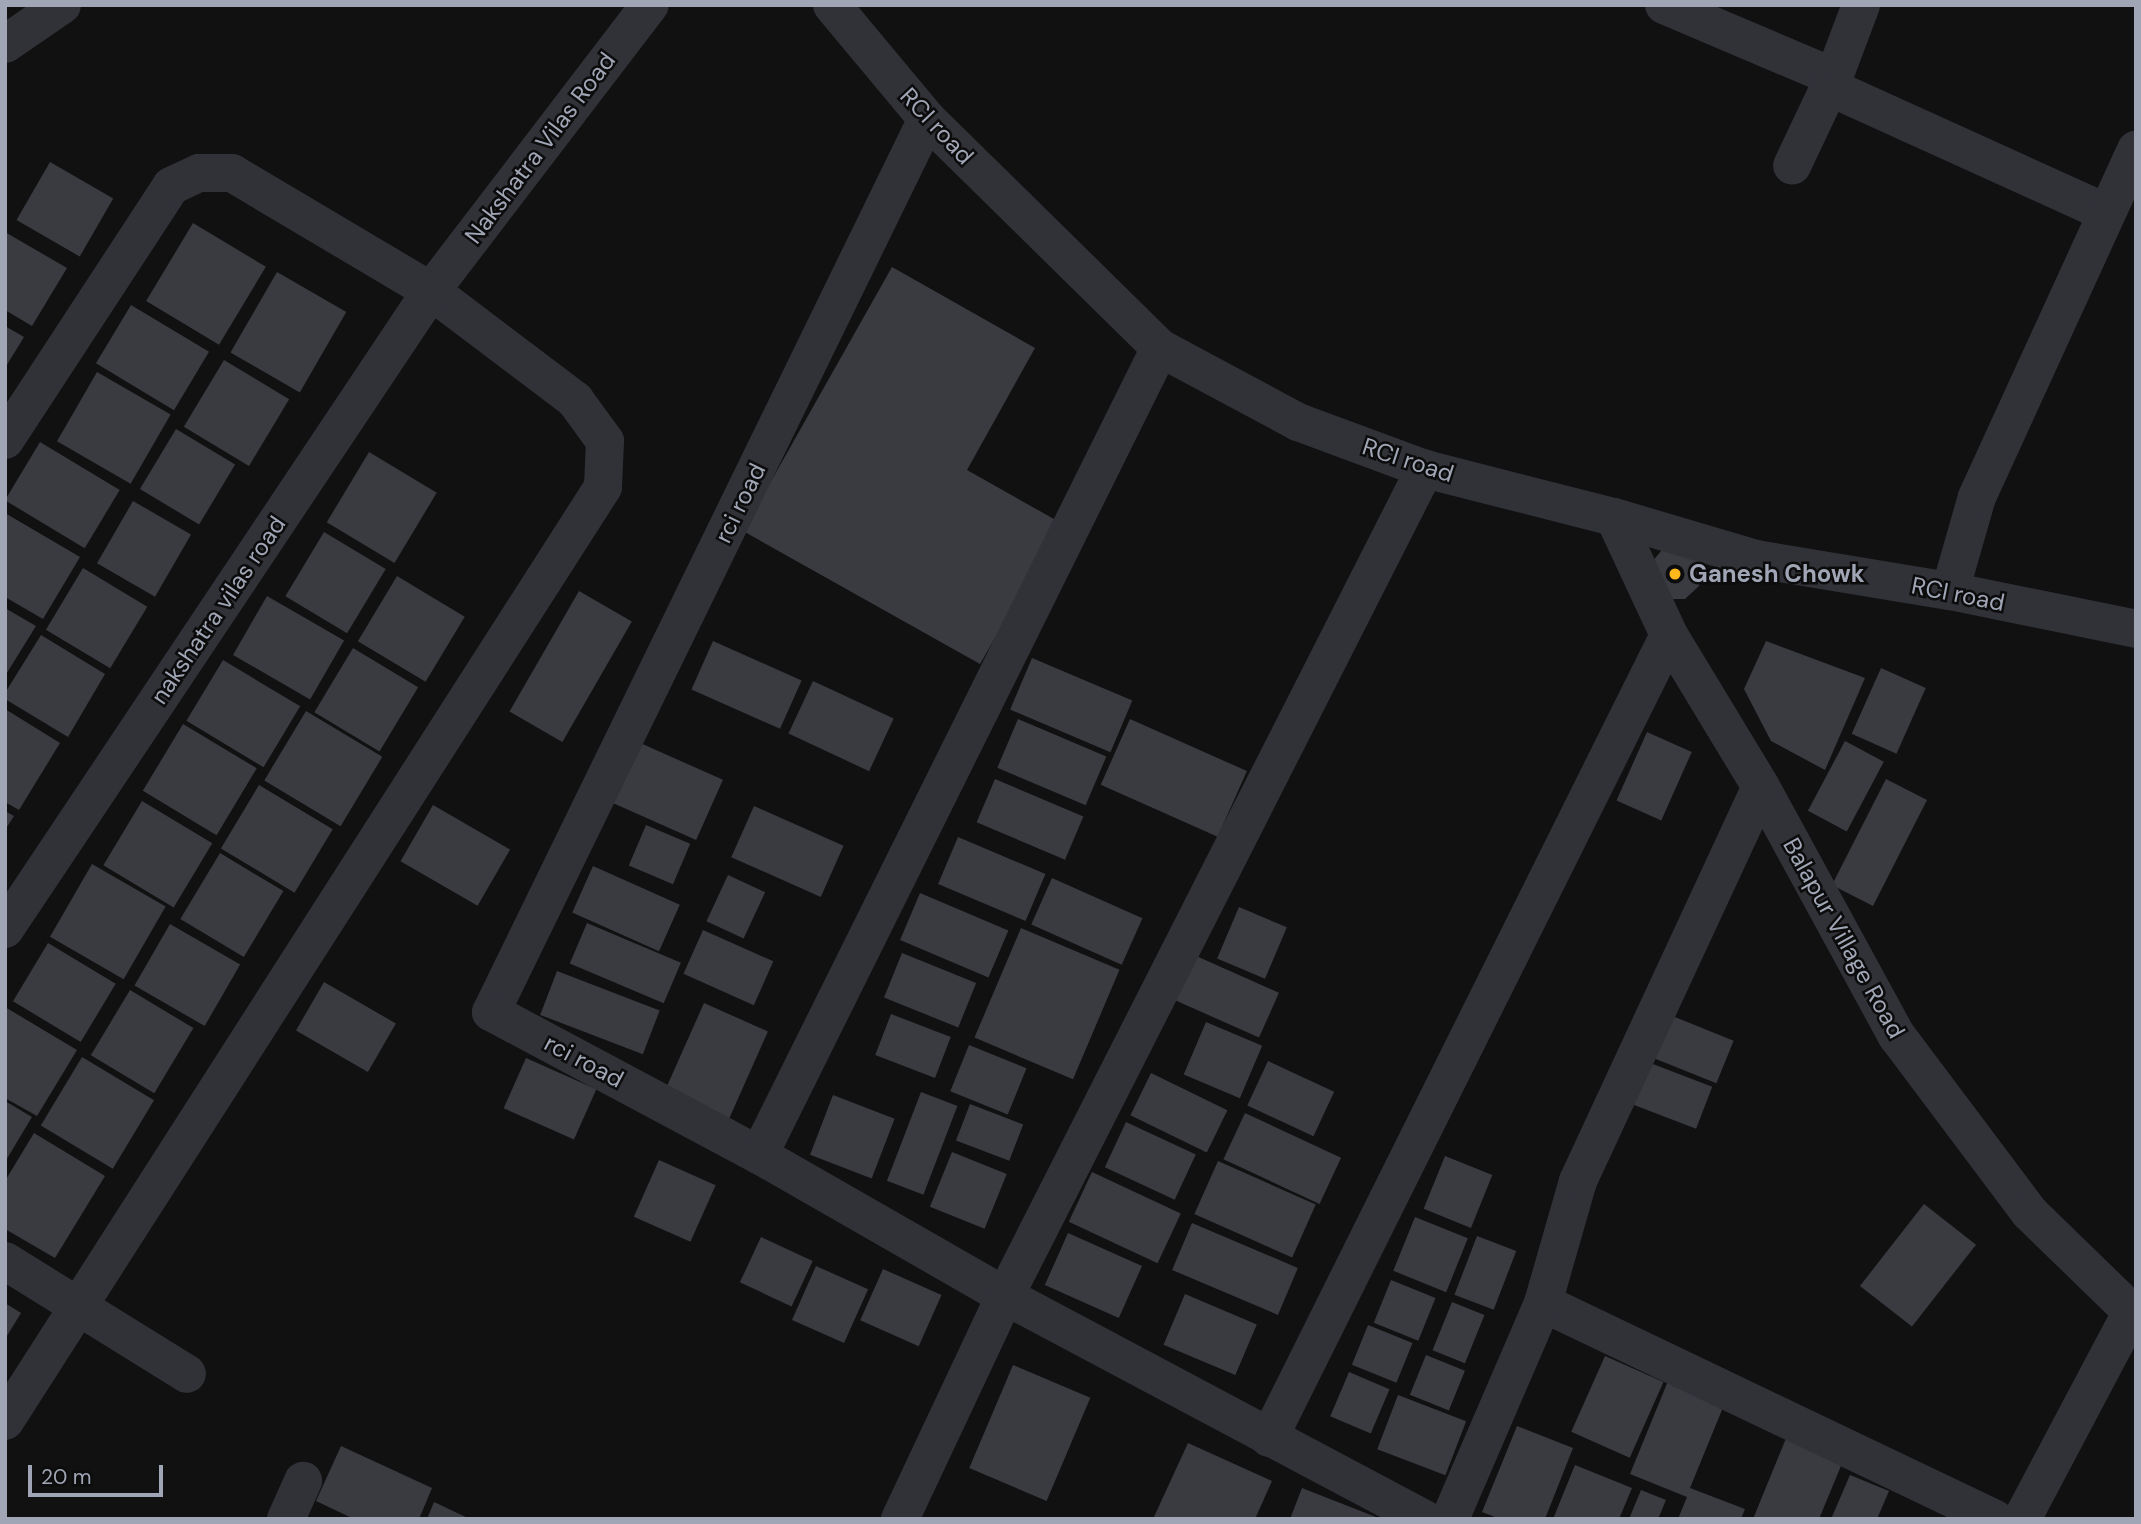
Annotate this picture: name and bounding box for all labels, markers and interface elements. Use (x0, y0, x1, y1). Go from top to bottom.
street label: Nakshatra Vilas Road (459, 47, 621, 249)
street label: RCI road (894, 82, 980, 170)
street label: RCI road (1359, 432, 1457, 488)
street label: rci road (708, 458, 772, 548)
street label: nakshatra vilas road (144, 511, 292, 709)
place label: Ganesh Chowk (1689, 560, 1865, 588)
marker: Ganesh Chowk (1667, 566, 1683, 582)
street label: RCI road (1909, 571, 2007, 617)
street label: Balapur Village Road (1777, 833, 1911, 1043)
street label: rci road (540, 1028, 628, 1094)
scale bar (32, 1450, 166, 1494)
text: 20 m (41, 1463, 92, 1491)

